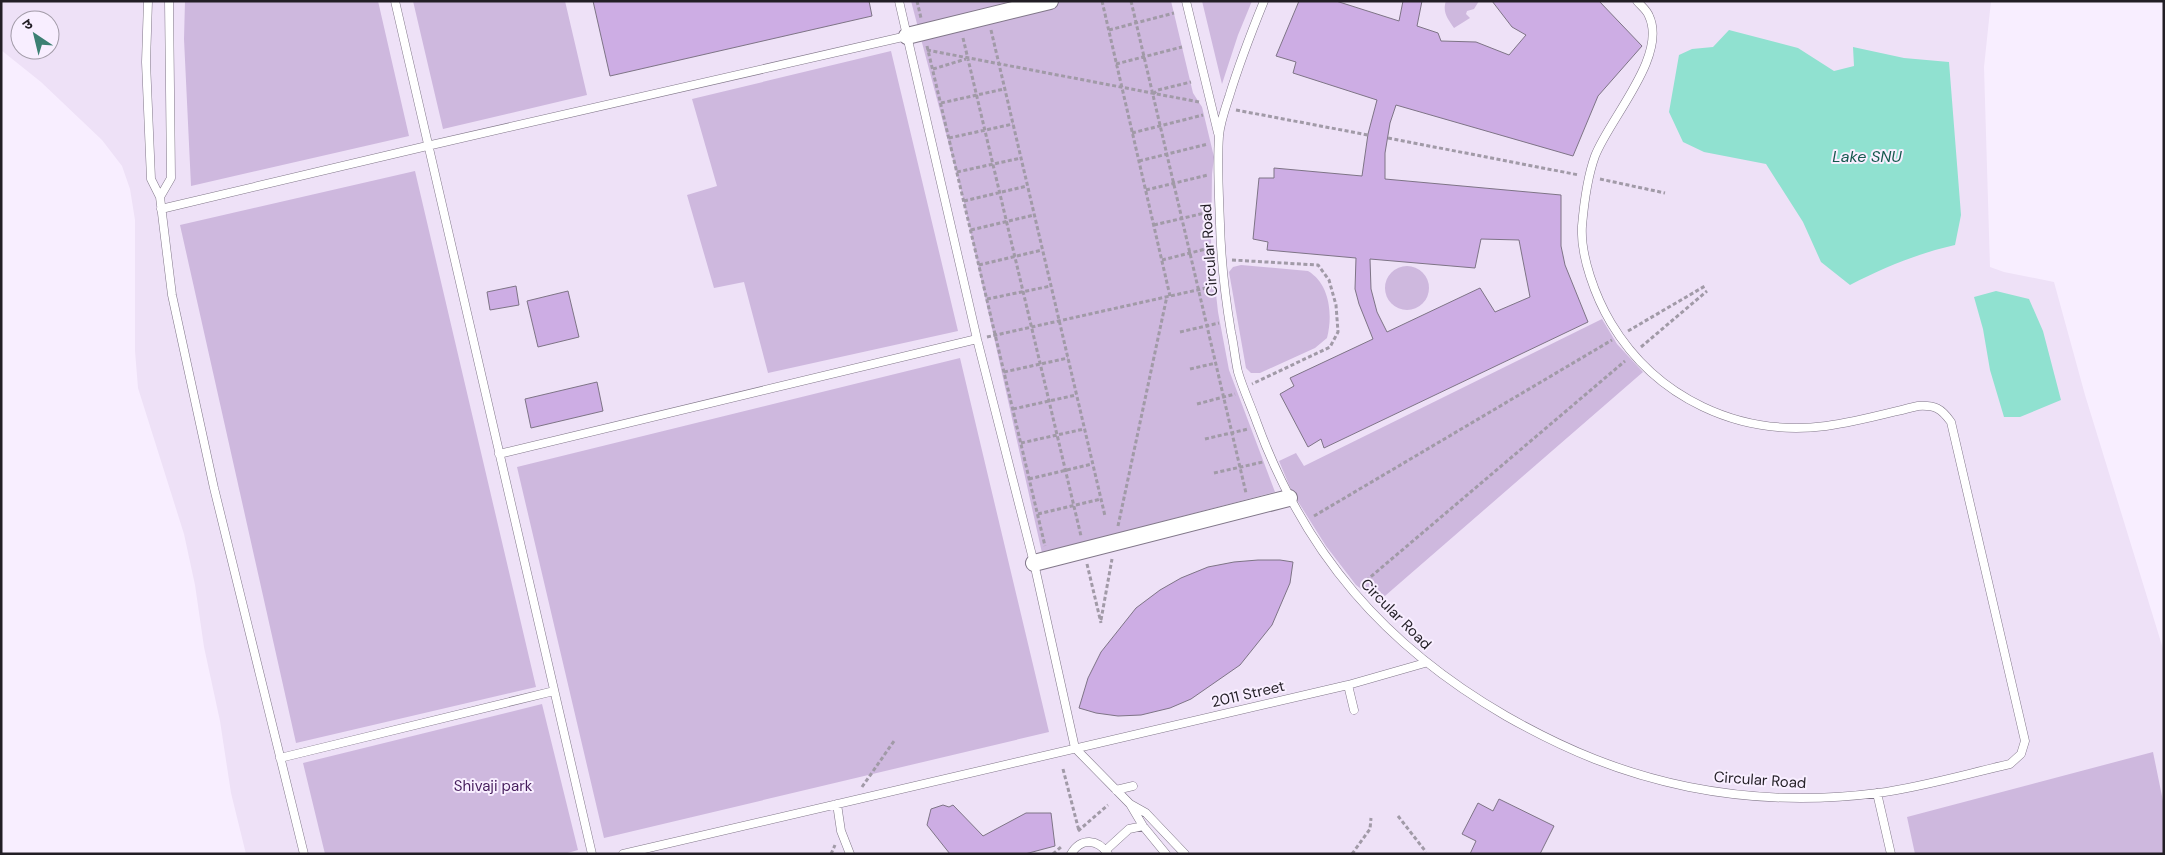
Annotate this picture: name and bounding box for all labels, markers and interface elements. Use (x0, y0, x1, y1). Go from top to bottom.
north arrow (10, 10, 60, 60)
text: उ (19, 14, 37, 34)
water label: Lake SNU (1832, 146, 1902, 167)
street label: Circular Road (1196, 203, 1222, 297)
street label: Circular Road (1356, 574, 1436, 654)
street label: 2011 Street (1209, 676, 1287, 712)
street label: Circular Road (1713, 767, 1807, 793)
park label: Shivaji park (454, 776, 533, 796)

